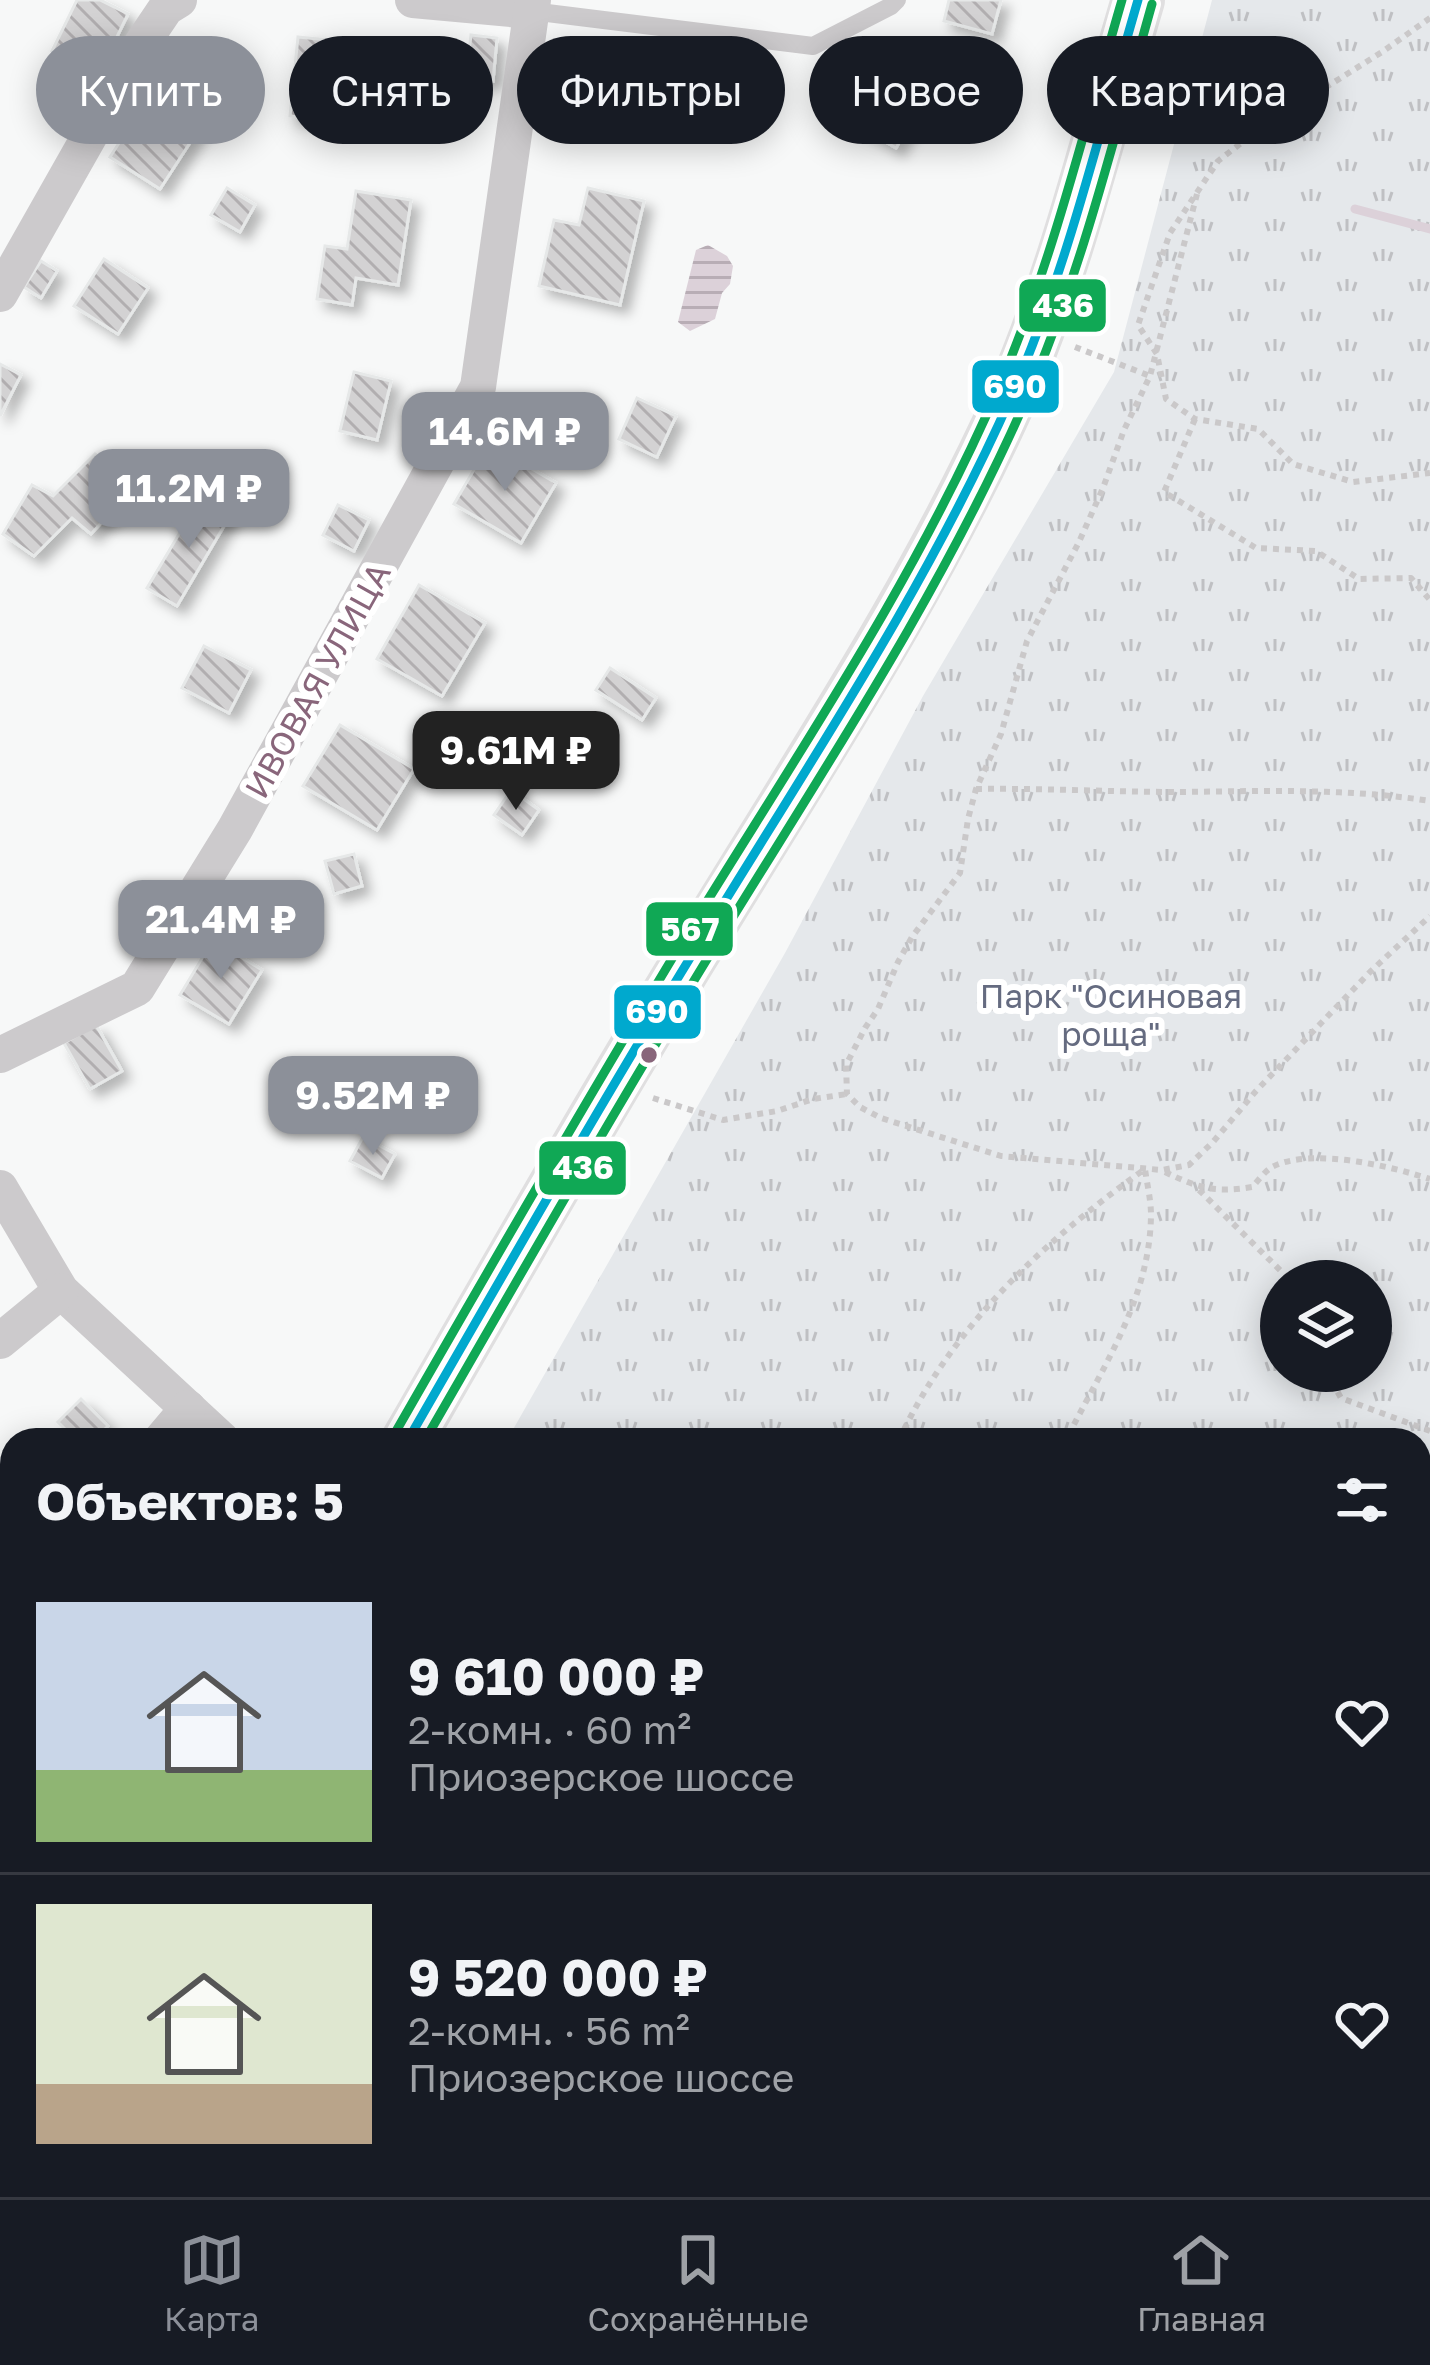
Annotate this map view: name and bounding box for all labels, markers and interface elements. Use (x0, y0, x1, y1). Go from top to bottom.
chip: Купить (36, 36, 265, 144)
chip: Снять (289, 36, 493, 144)
chip: Фильтры (517, 36, 785, 144)
chip: Новое (809, 36, 1023, 144)
chip: Квартира (1047, 36, 1329, 144)
line badge: 436 (1017, 277, 1108, 334)
text: 436 (1032, 285, 1094, 324)
line badge: 690 (970, 358, 1061, 415)
text: 690 (983, 366, 1047, 405)
pin: 14.6M ₽ (394, 392, 616, 494)
text: 14.6M ₽ (429, 407, 581, 454)
pin: 11.2M ₽ (78, 449, 300, 551)
text: 11.2M ₽ (115, 464, 263, 511)
street label: ИВОВАЯ УЛИЦА (236, 556, 398, 804)
pin: 9.61M ₽ (405, 711, 627, 813)
text: 9.61M ₽ (440, 726, 592, 773)
pin: 21.4M ₽ (110, 880, 332, 982)
text: 21.4M ₽ (145, 895, 297, 942)
line badge: 567 (644, 900, 735, 958)
text: 567 (660, 909, 720, 948)
park label: Парк "Осиновая роща" (980, 976, 1242, 1053)
line badge: 690 (612, 983, 703, 1041)
text: 690 (625, 991, 689, 1030)
unlabelled marker (638, 1044, 660, 1066)
pin: 9.52M ₽ (262, 1056, 484, 1158)
text: 9.52M ₽ (295, 1071, 451, 1118)
line badge: 436 (537, 1139, 628, 1197)
text: 436 (552, 1147, 614, 1186)
map controls (1260, 1260, 1392, 1392)
button: layers (1260, 1260, 1392, 1392)
icon: filters (1329, 1467, 1395, 1533)
text: Объектов: 5 (36, 1470, 344, 1531)
text: 9 610 000 ₽ (408, 1645, 704, 1706)
icon: home (132, 1650, 276, 1794)
icon: heart (1329, 1689, 1395, 1755)
text: 2-комн. · 60 m² (408, 1706, 691, 1753)
text: Приозерское шоссе (408, 1753, 794, 1800)
text: 9 520 000 ₽ (408, 1946, 708, 2007)
icon: home (132, 1952, 276, 2096)
icon: heart (1329, 1991, 1395, 2057)
text: 2-комн. · 56 m² (408, 2007, 690, 2054)
text: Приозерское шоссе (408, 2054, 794, 2101)
tab: Карта (164, 2227, 260, 2338)
tab: Сохранённые (588, 2227, 809, 2338)
tab: Главная (1137, 2227, 1266, 2338)

